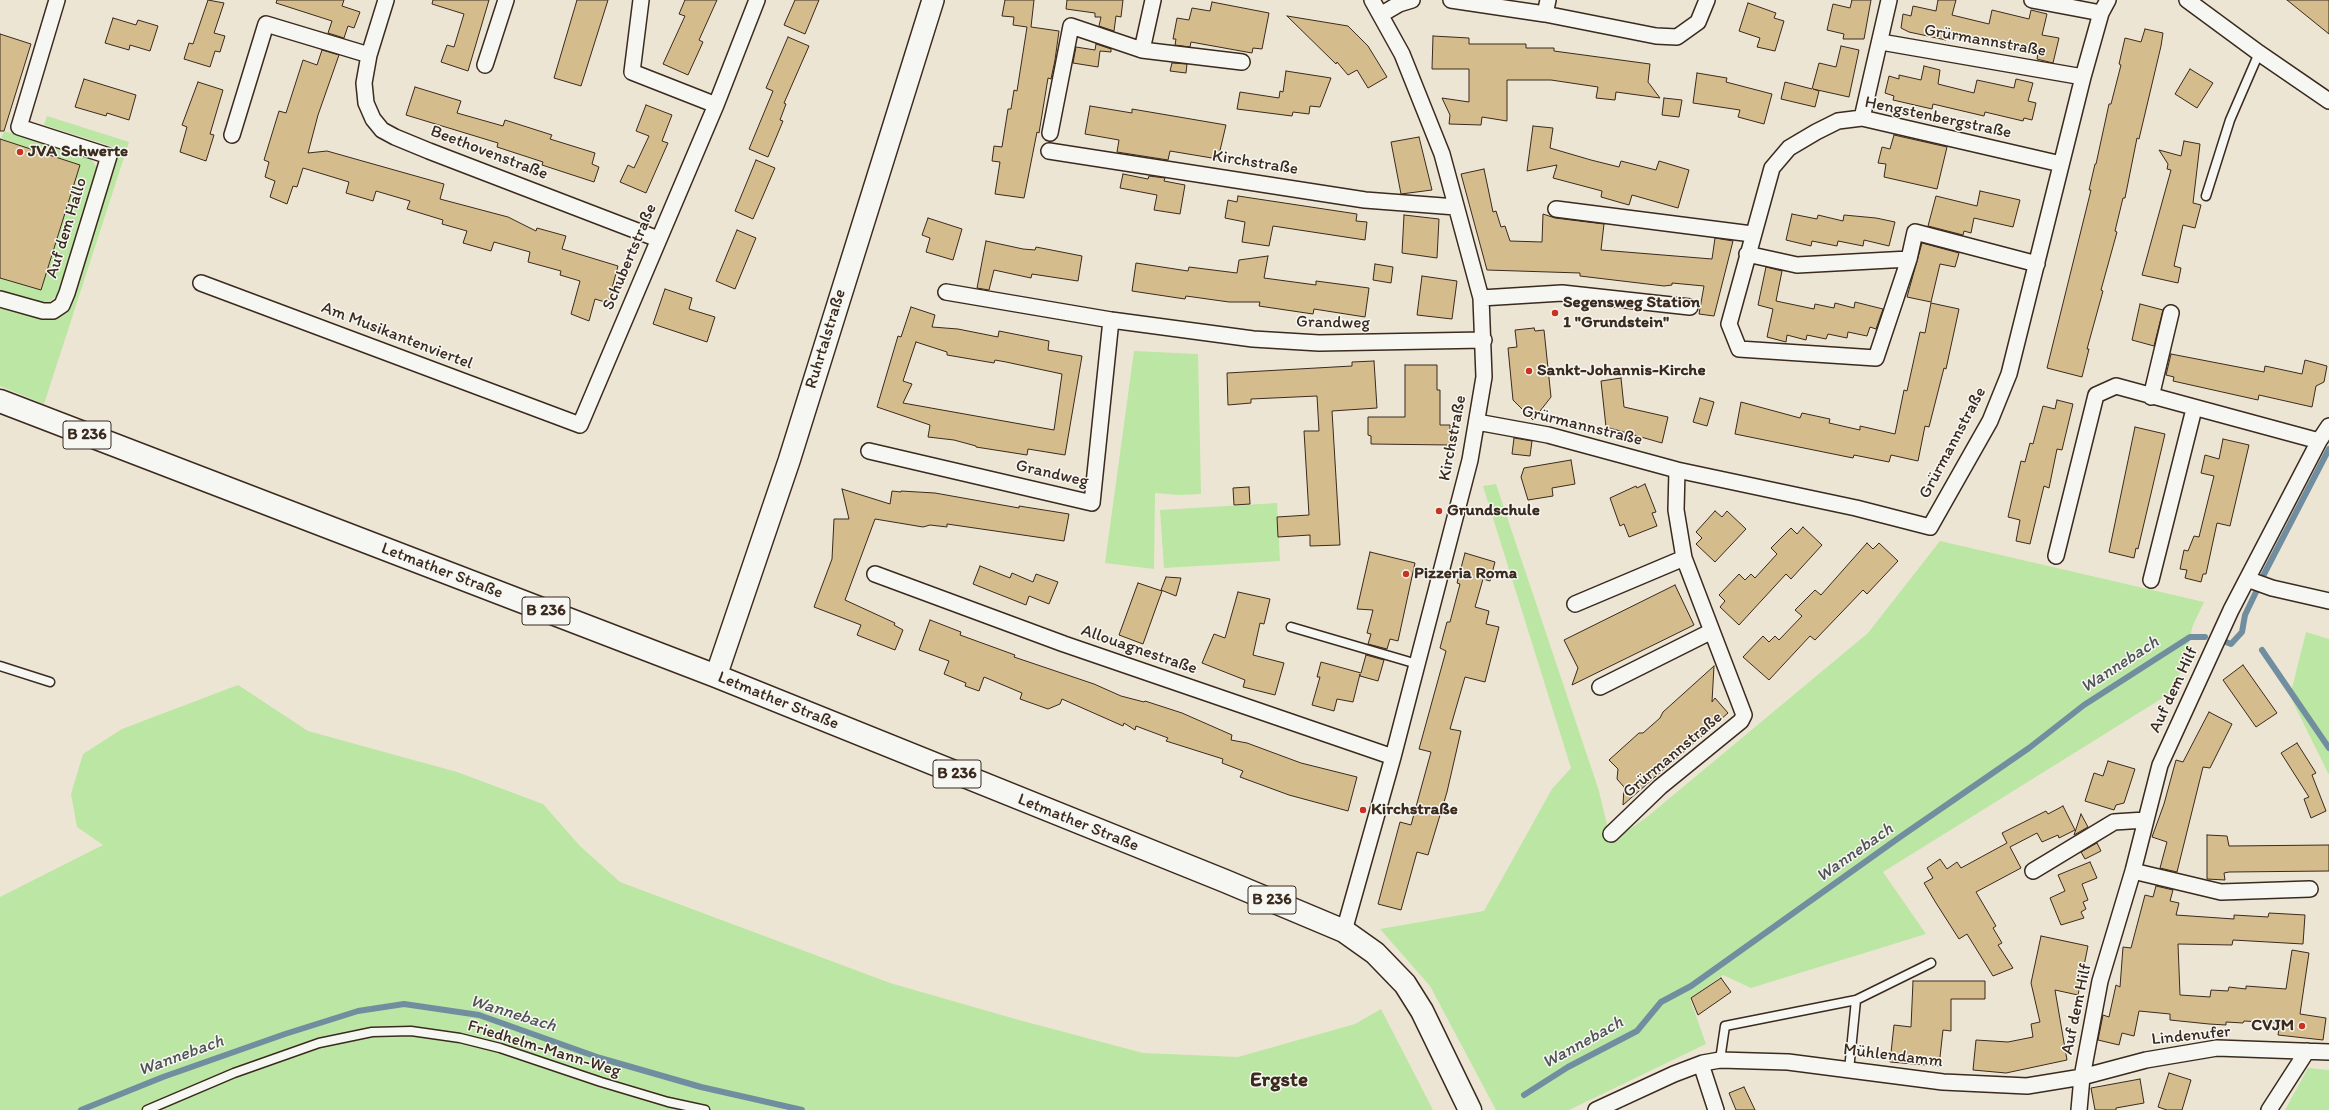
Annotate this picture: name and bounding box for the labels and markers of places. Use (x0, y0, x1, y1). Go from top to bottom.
place label: JVA Schwerte (28, 142, 128, 162)
marker: JVA Schwerte (15, 147, 25, 157)
place label: Segensweg Station 1 "Grundstein" (1563, 293, 1700, 333)
marker: Segensweg Station 1 "Grundstein" (1550, 308, 1560, 318)
place label: Sankt-Johannis-Kirche (1537, 361, 1706, 381)
marker: Sankt-Johannis-Kirche (1524, 366, 1534, 376)
place label: Grundschule (1447, 501, 1540, 521)
marker: Grundschule (1434, 506, 1444, 516)
place label: Pizzeria Roma (1414, 564, 1517, 584)
marker: Pizzeria Roma (1401, 569, 1411, 579)
place label: Kirchstraße (1371, 800, 1458, 820)
marker: Kirchstraße (1358, 805, 1368, 815)
place label: CVJM (2251, 1016, 2294, 1036)
marker: CVJM (2297, 1021, 2307, 1031)

